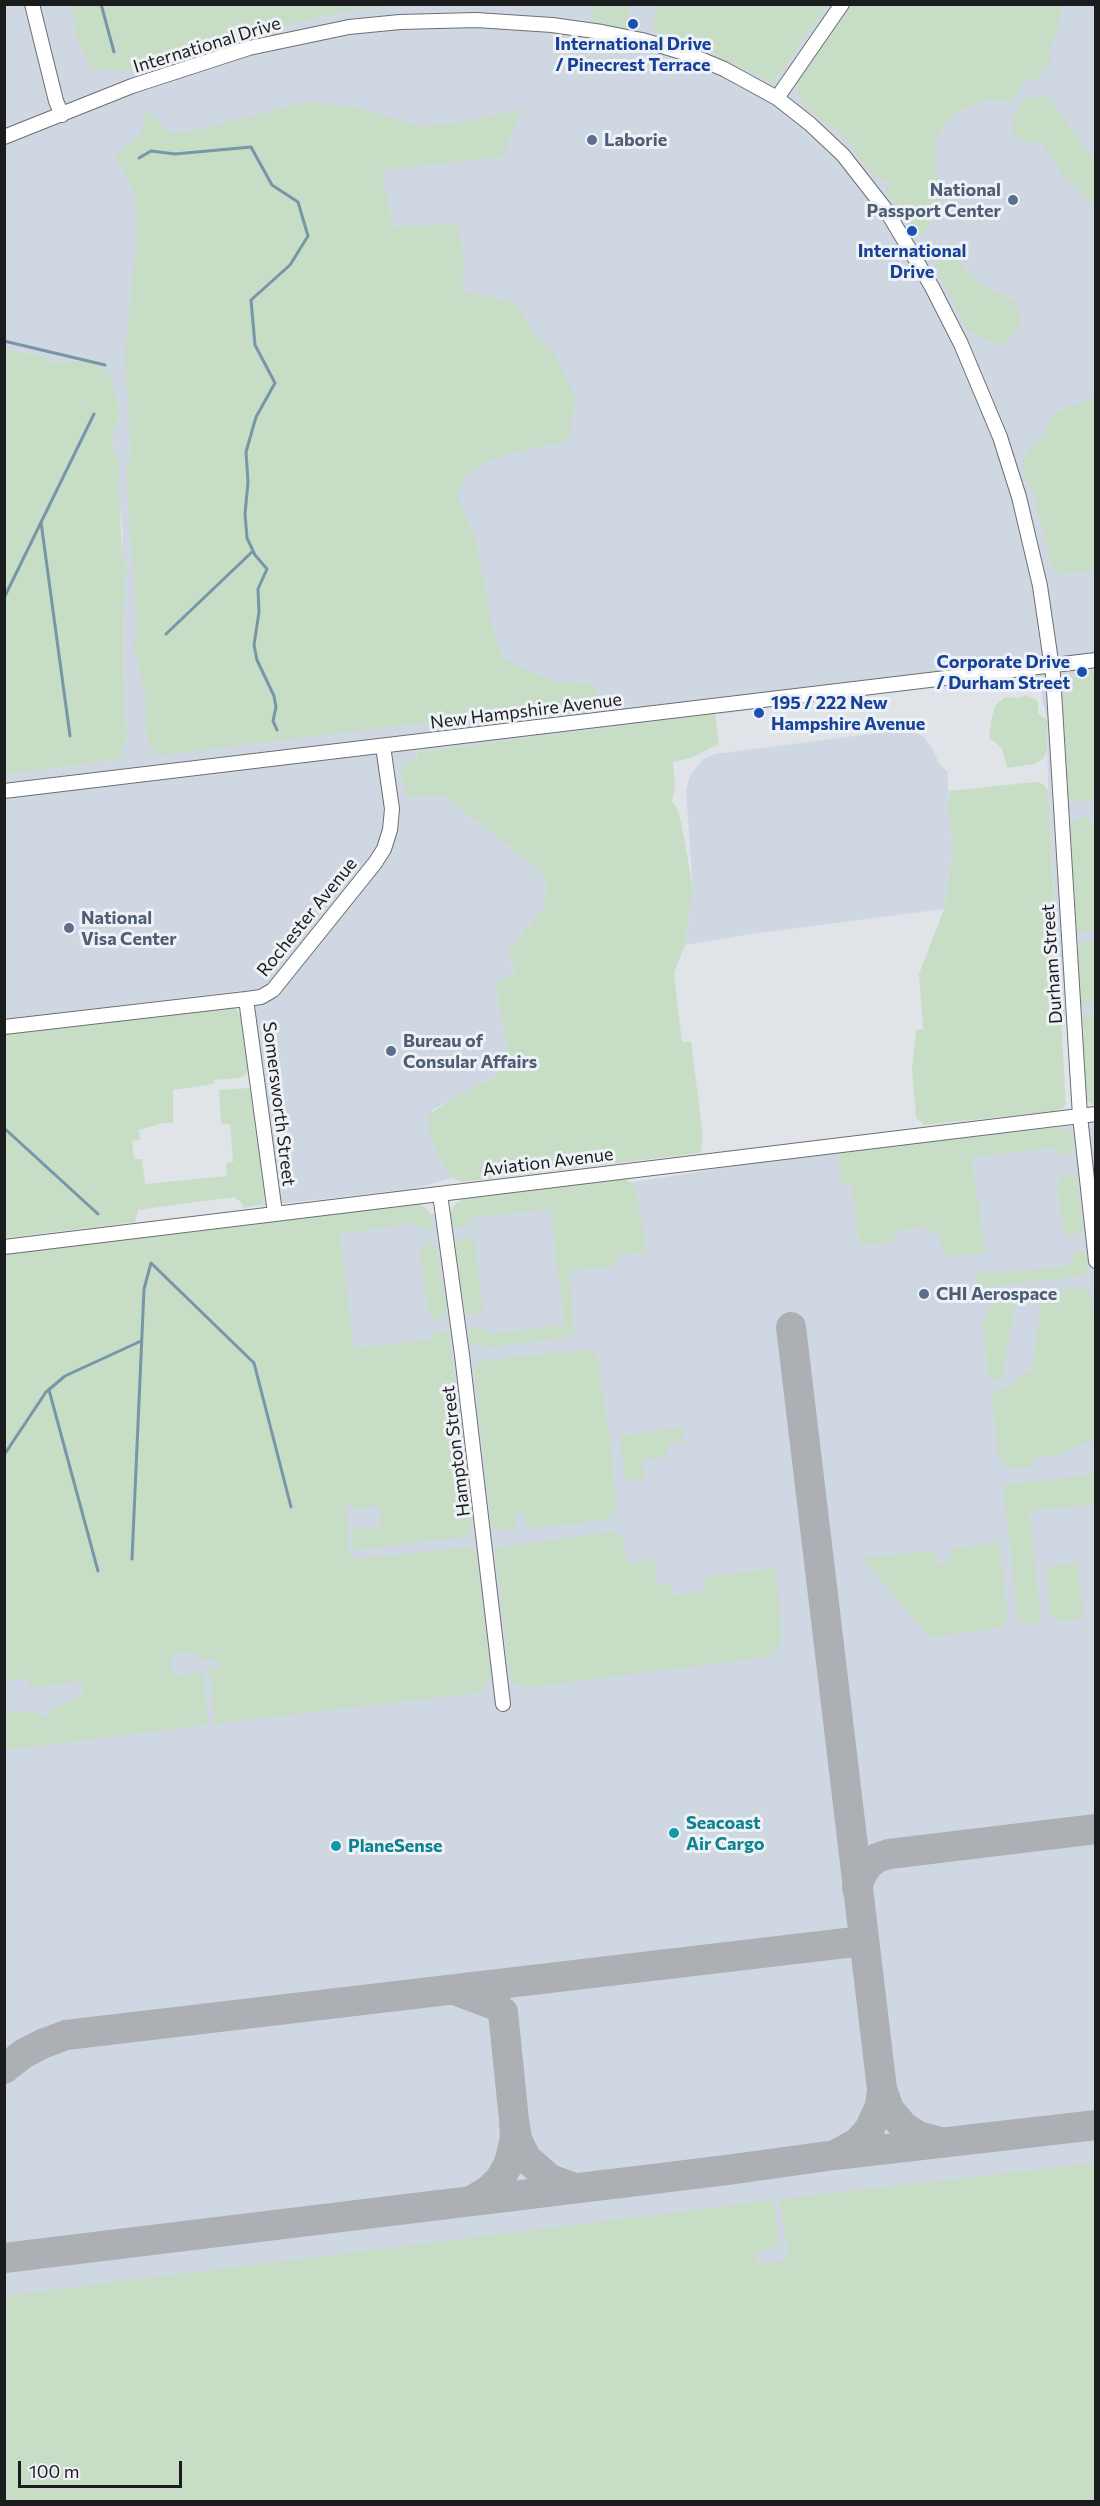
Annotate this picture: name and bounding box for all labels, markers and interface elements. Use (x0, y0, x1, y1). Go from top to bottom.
street label: International Drive (131, 12, 283, 78)
marker: International Drive / Pinecrest Terrace (626, 17, 640, 31)
place label: International Drive / Pinecrest Terrace (555, 33, 711, 76)
place label: Laborie (604, 129, 667, 151)
marker: Laborie (585, 133, 599, 147)
place label: National Passport Center (867, 179, 1001, 222)
marker: National Passport Center (1006, 193, 1020, 207)
marker: International Drive (905, 224, 919, 238)
place label: International Drive (858, 240, 966, 282)
place label: Corporate Drive / Durham Street (936, 651, 1070, 694)
marker: Corporate Drive / Durham Street (1075, 665, 1089, 679)
street label: New Hampshire Avenue (429, 689, 623, 733)
place label: 195 / 222 New Hampshire Avenue (771, 692, 925, 734)
marker: 195 / 222 New Hampshire Avenue (752, 706, 766, 720)
street label: Rochester Avenue (253, 853, 361, 981)
street label: Durham Street (1037, 903, 1067, 1025)
place label: National Visa Center (81, 907, 177, 950)
marker: National Visa Center (62, 921, 76, 935)
street label: Somersworth Street (258, 1021, 300, 1187)
place label: Bureau of Consular Affairs (403, 1030, 537, 1072)
marker: Bureau of Consular Affairs (384, 1044, 398, 1058)
street label: Aviation Avenue (481, 1143, 615, 1181)
place label: CHI Aerospace (936, 1283, 1057, 1305)
marker: CHI Aerospace (917, 1287, 931, 1301)
street label: Hampton Street (437, 1384, 475, 1518)
place label: Seacoast Air Cargo (686, 1812, 764, 1854)
marker: Seacoast Air Cargo (667, 1826, 681, 1840)
place label: PlaneSense (348, 1835, 443, 1857)
marker: PlaneSense (329, 1839, 343, 1853)
scale bar (21, 2449, 184, 2487)
text: 100 m (29, 2460, 79, 2482)

